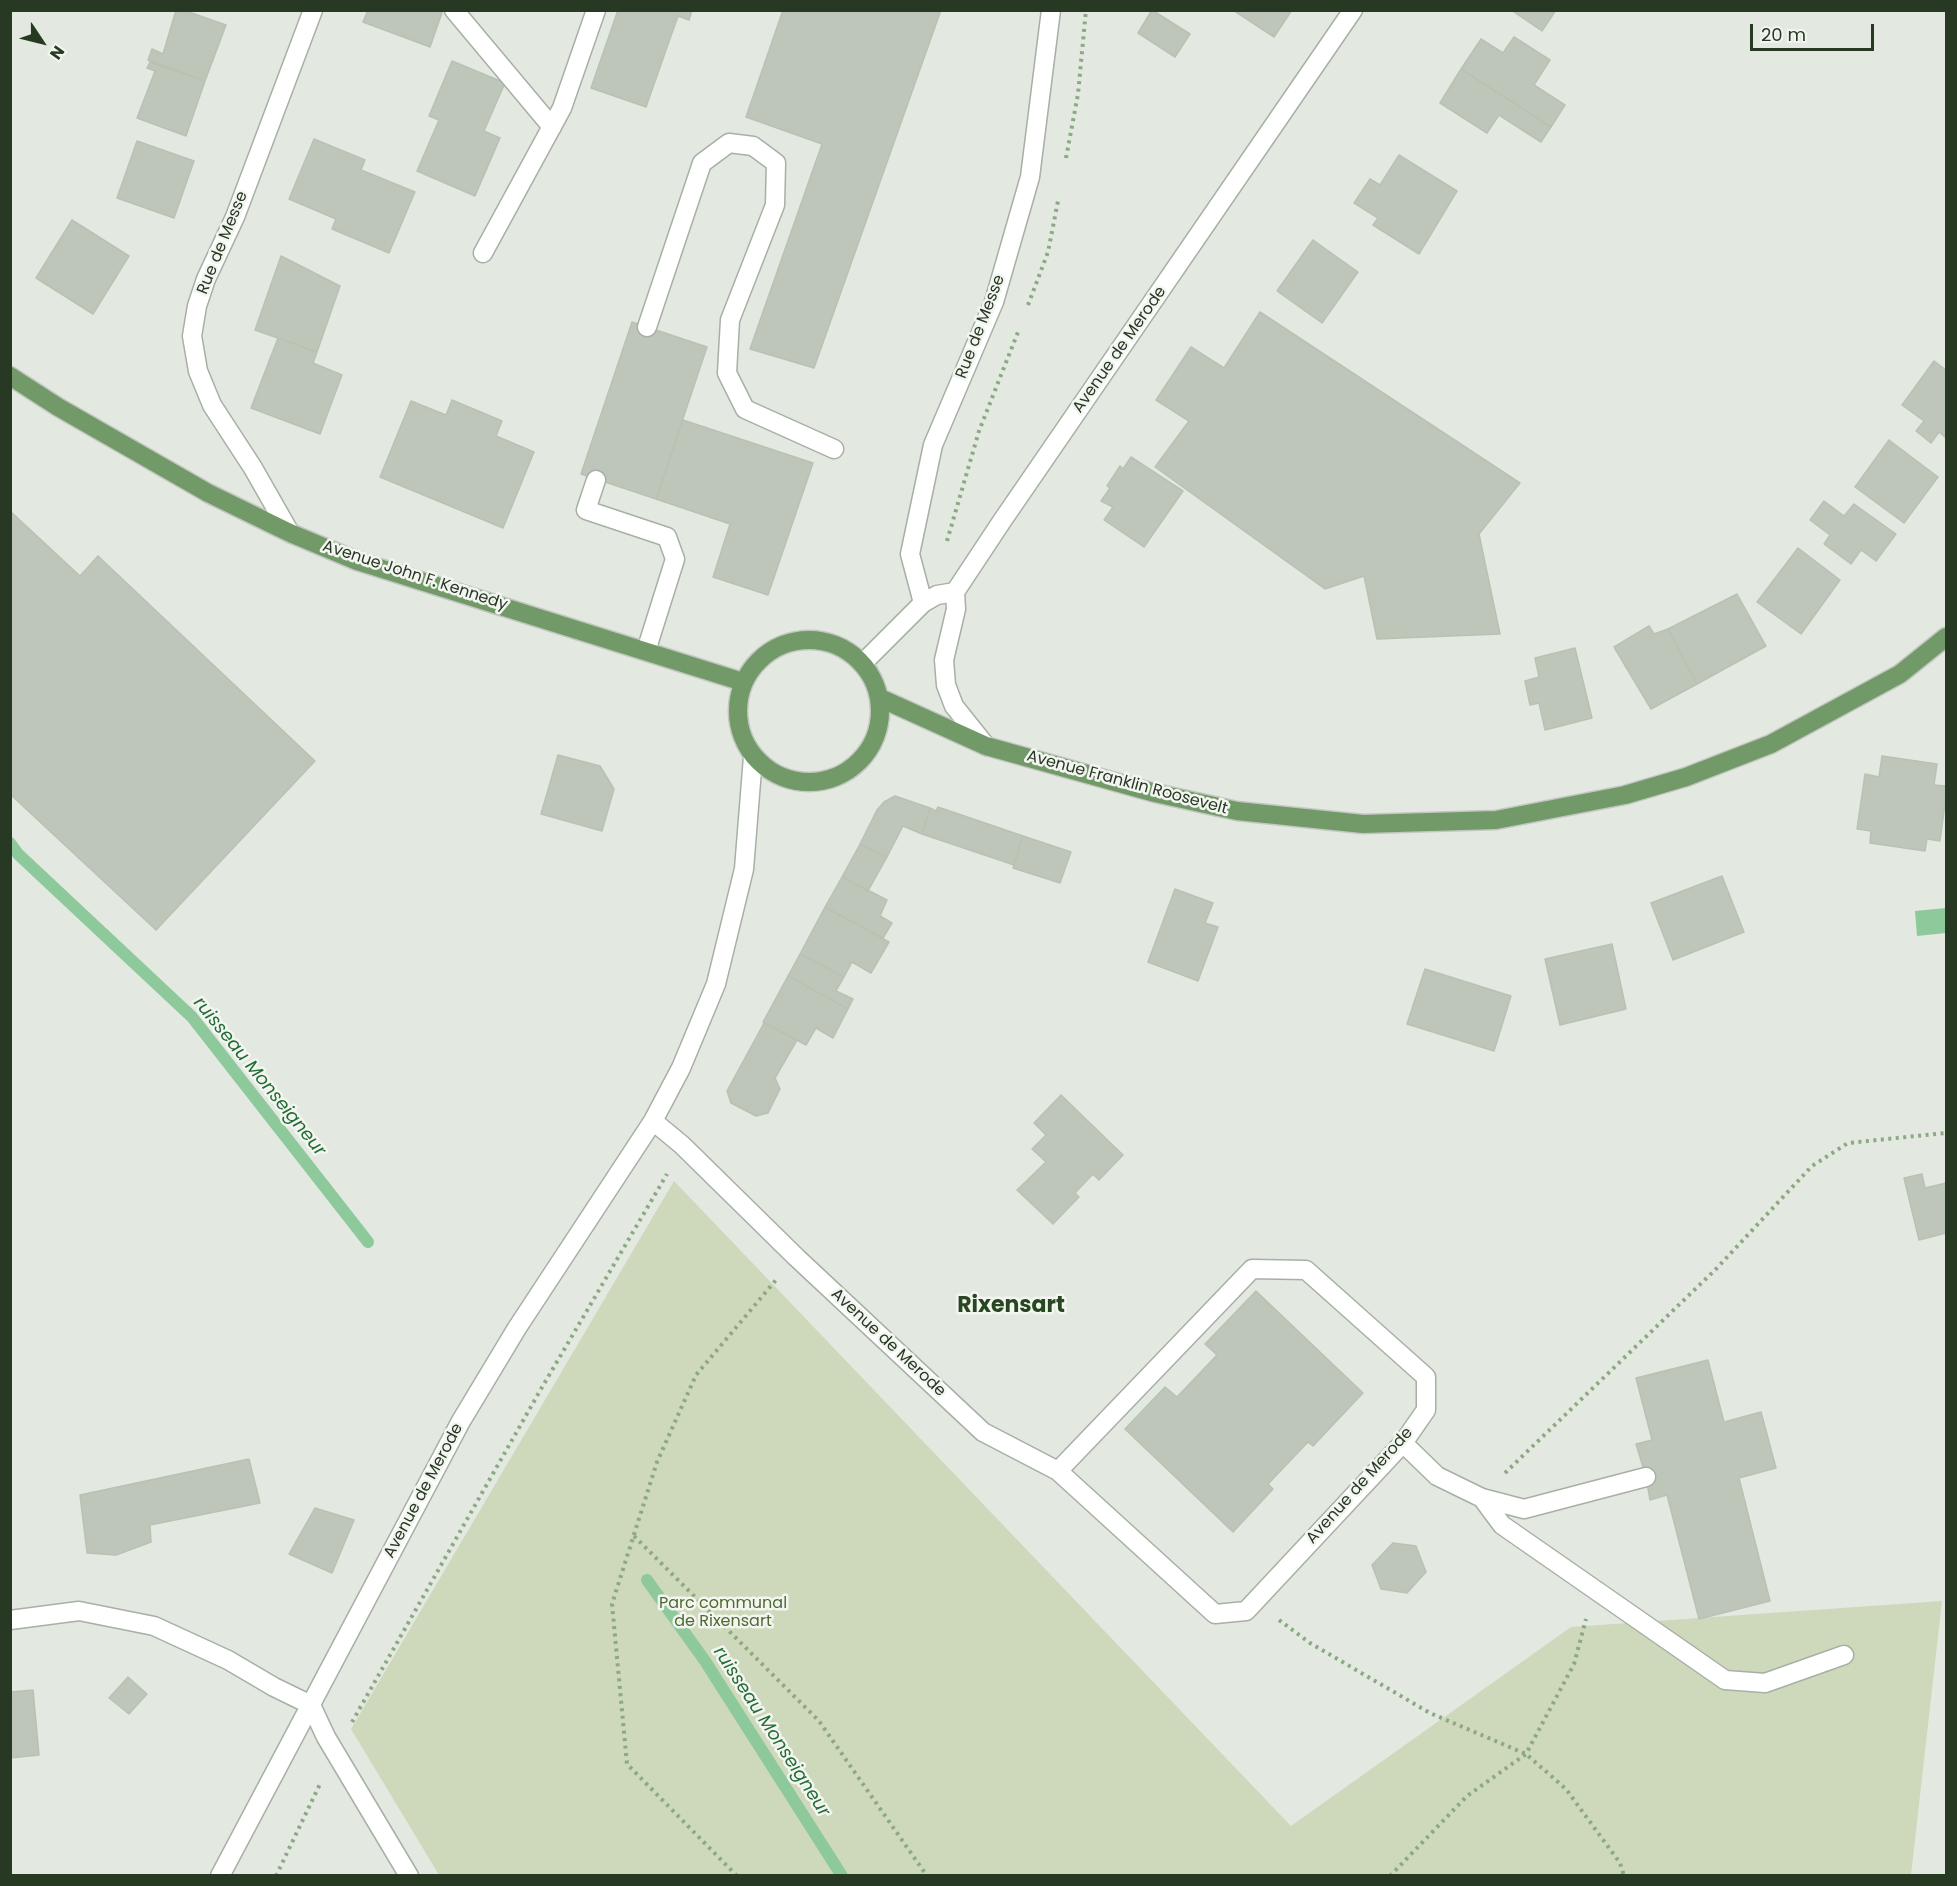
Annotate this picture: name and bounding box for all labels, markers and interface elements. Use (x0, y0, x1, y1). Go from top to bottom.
north arrow (12, 12, 72, 72)
scale bar (1753, 12, 1878, 50)
text: 20 m (1761, 22, 1806, 47)
text: N (44, 41, 70, 64)
street label: Rue de Messe (194, 189, 252, 297)
street label: Rue de Messe (952, 272, 1010, 382)
street label: Avenue de Merode (1069, 283, 1171, 417)
street label: Avenue John F. Kennedy (320, 537, 510, 615)
street label: Avenue Franklin Roosevelt (1024, 747, 1230, 819)
water label: ruisseau Monseigneur (188, 993, 330, 1161)
street label: Avenue de Merode (827, 1285, 949, 1401)
district label: Rixensart (957, 1293, 1065, 1319)
street label: Avenue de Merode (380, 1420, 468, 1562)
street label: Avenue de Merode (1303, 1424, 1417, 1548)
park label: Parc communal de Rixensart (659, 1594, 787, 1632)
water label: ruisseau Monseigneur (708, 1643, 834, 1821)

